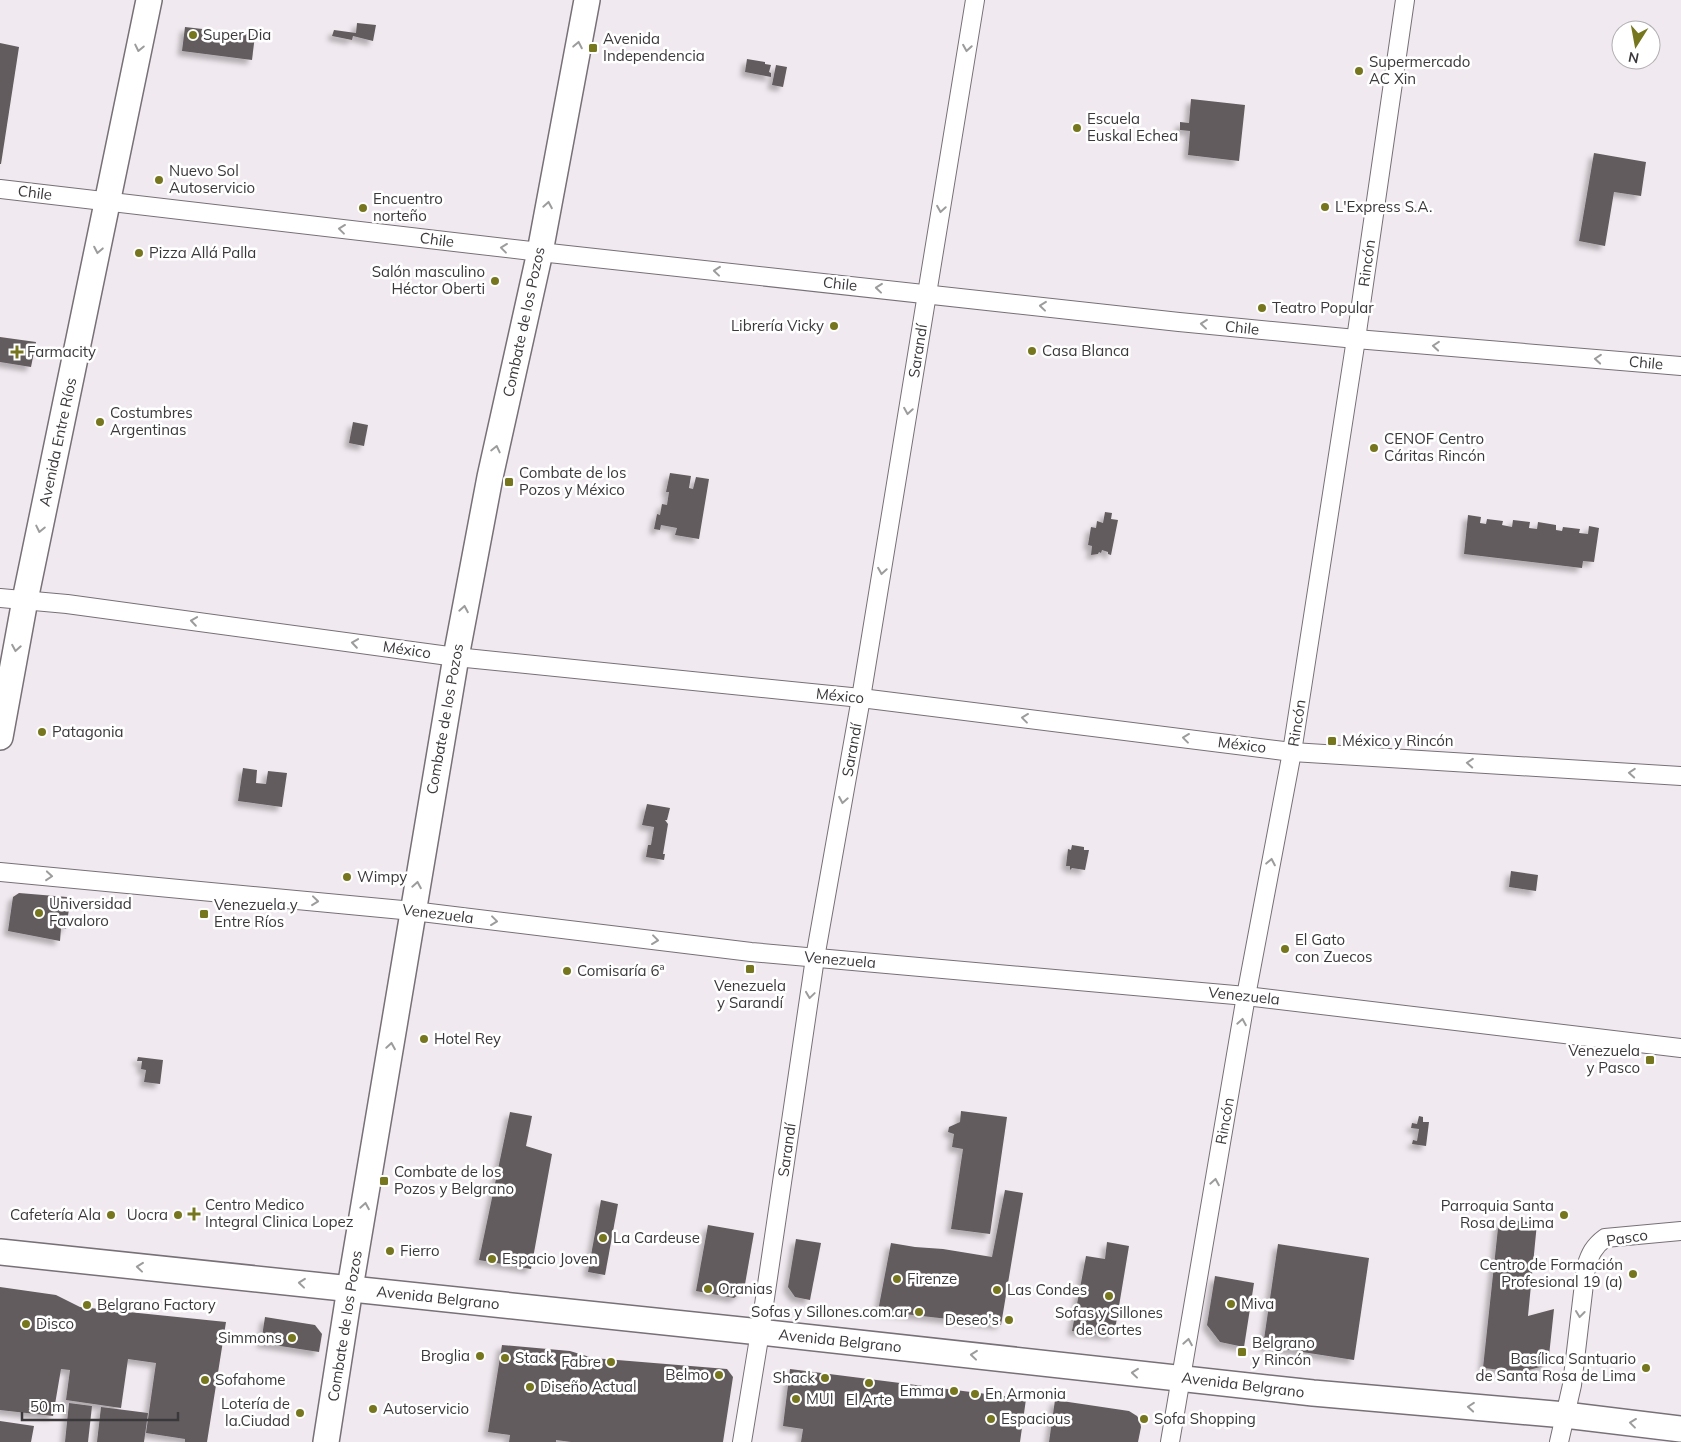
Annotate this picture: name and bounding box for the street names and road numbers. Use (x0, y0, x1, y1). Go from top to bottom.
street label: Chile (17, 181, 53, 204)
street label: Chile (419, 228, 455, 251)
street label: Rincón (1354, 238, 1379, 288)
street label: Combate de los Pozos (498, 245, 549, 399)
street label: Chile (822, 272, 858, 295)
street label: Chile (1224, 316, 1260, 339)
street label: Sarandí (904, 321, 931, 379)
street label: Chile (1628, 352, 1664, 373)
street label: Avenida Entre Ríos (35, 376, 80, 508)
street label: México (382, 637, 432, 662)
street label: Combate de los Pozos (422, 642, 467, 796)
street label: México (815, 684, 865, 707)
street label: Rincón (1283, 698, 1310, 748)
street label: Sarandí (837, 720, 866, 778)
street label: México (1217, 732, 1267, 757)
street label: Venezuela (401, 900, 475, 927)
street label: Venezuela (803, 947, 877, 972)
street label: Venezuela (1207, 982, 1281, 1009)
street label: Rincón (1211, 1096, 1238, 1146)
street label: Sarandí (773, 1120, 800, 1178)
street label: Pasco (1605, 1225, 1649, 1250)
street label: Combate de los Pozos (323, 1249, 366, 1403)
street label: Avenida Belgrano (376, 1282, 501, 1313)
street label: Avenida Belgrano (778, 1325, 903, 1356)
street label: Avenida Belgrano (1181, 1368, 1306, 1401)

